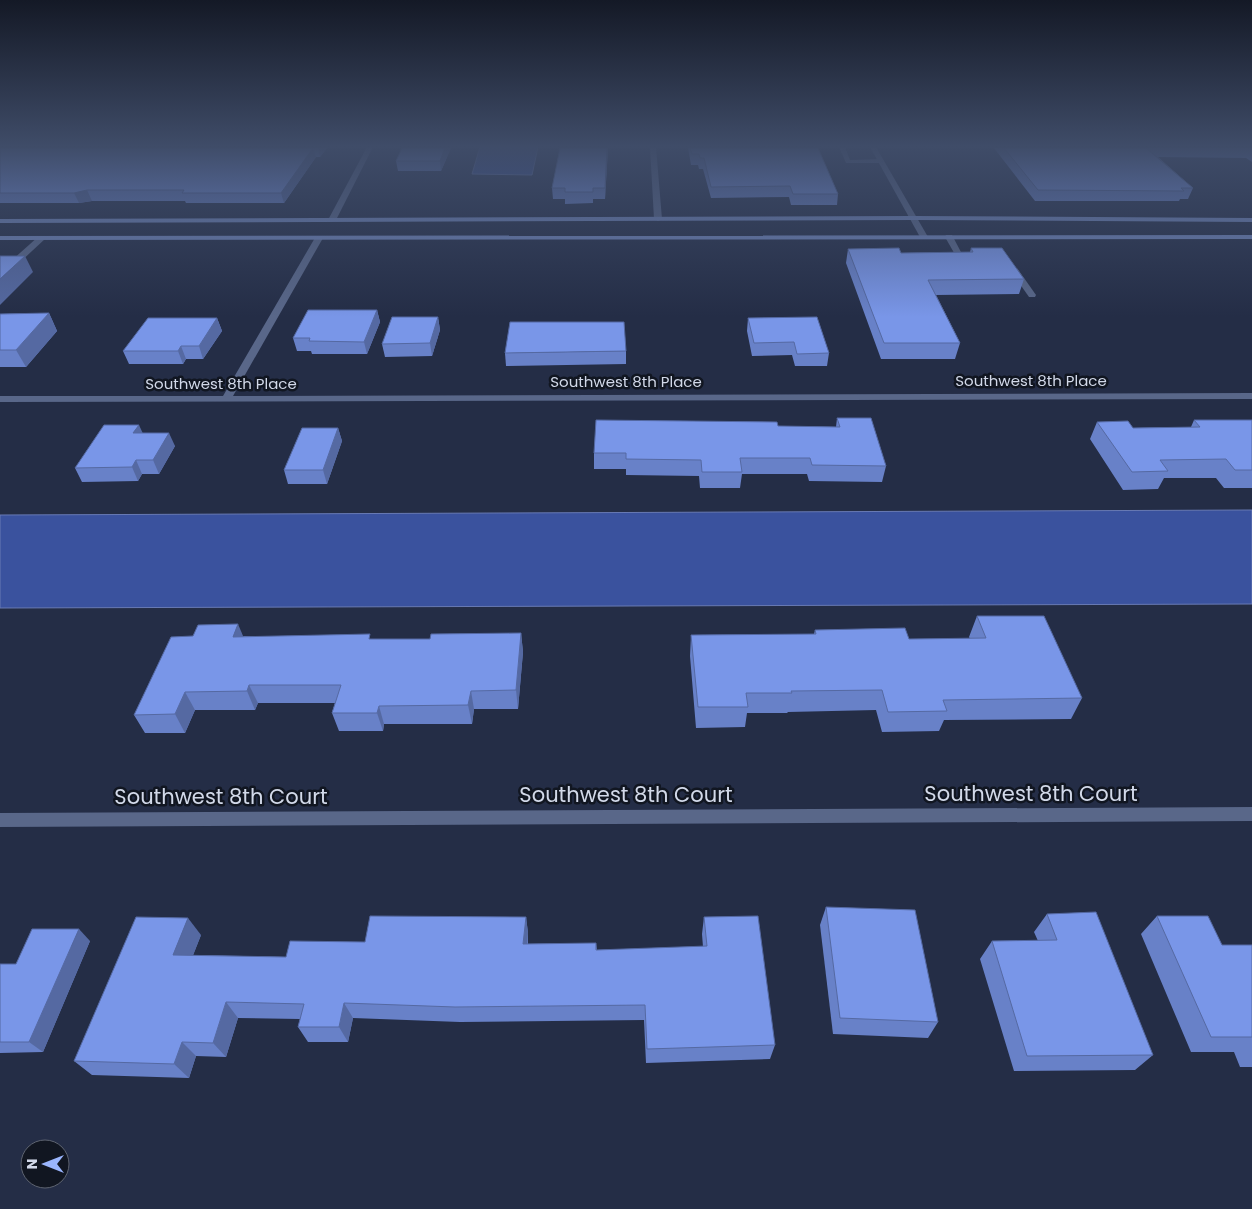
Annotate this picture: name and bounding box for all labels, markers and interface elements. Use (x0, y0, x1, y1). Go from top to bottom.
street label: Southwest 8th Place (955, 370, 1107, 391)
street label: Southwest 8th Place (550, 371, 702, 392)
street label: Southwest 8th Place (145, 373, 297, 394)
street label: Southwest 8th Court (924, 779, 1138, 808)
street label: Southwest 8th Court (519, 780, 733, 809)
street label: Southwest 8th Court (114, 782, 328, 811)
north arrow (20, 1139, 70, 1189)
text: N (22, 1159, 42, 1169)

